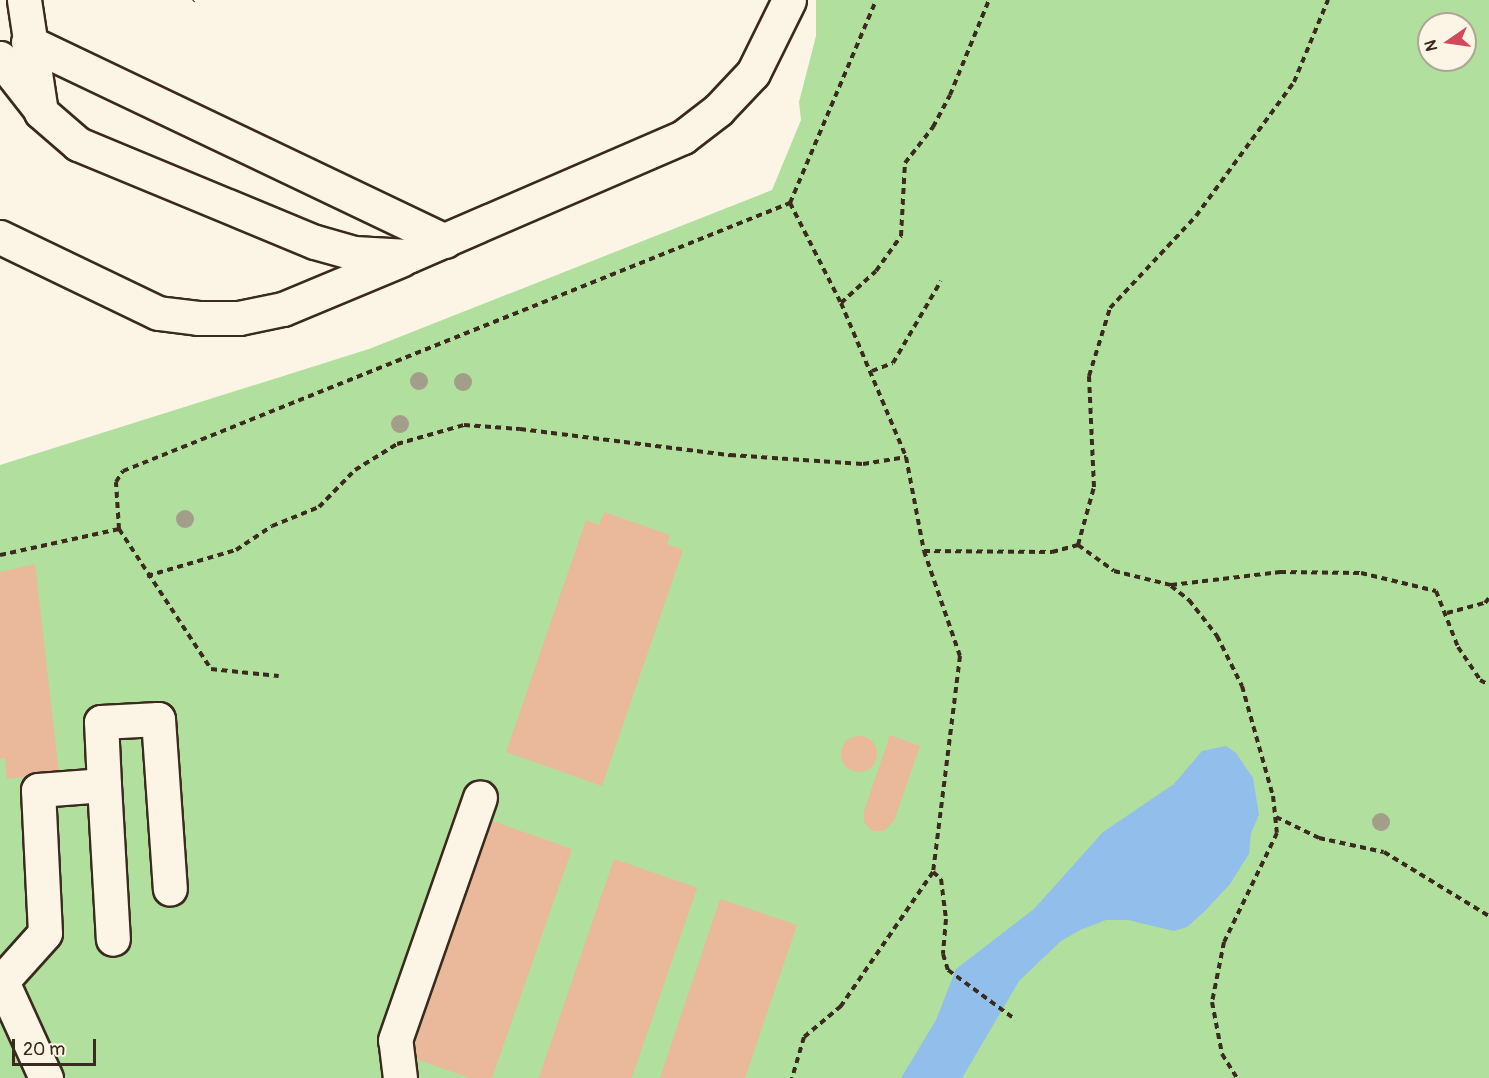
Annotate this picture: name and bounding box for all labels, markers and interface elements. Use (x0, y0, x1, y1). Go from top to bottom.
north arrow (1417, 12, 1477, 72)
text: N (1420, 38, 1442, 53)
scale bar (15, 1027, 99, 1065)
text: 20 m (23, 1038, 65, 1061)

